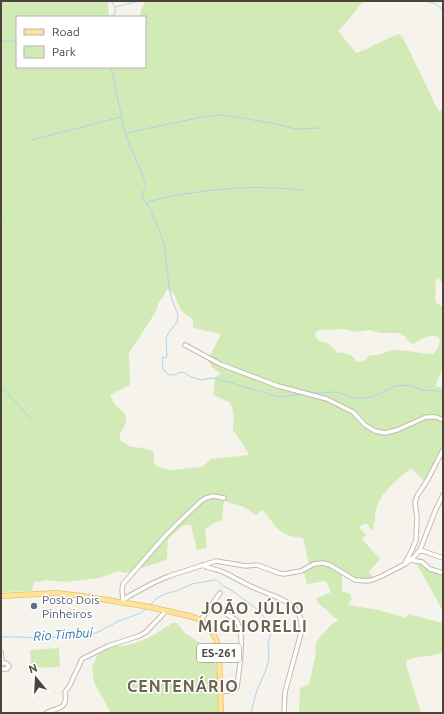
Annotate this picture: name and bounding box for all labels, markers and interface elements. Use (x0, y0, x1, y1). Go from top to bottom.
legend (16, 16, 146, 68)
text: Road (52, 25, 80, 38)
text: Park (52, 45, 76, 58)
place label: Posto Dois Pinheiros (42, 593, 99, 620)
district label: JOÃO JÚLIO MIGLIORELLI (198, 597, 308, 635)
marker: Posto Dois Pinheiros (29, 601, 39, 611)
water label: Rio Timbuí (33, 625, 95, 643)
road number: ES-261 (197, 644, 241, 662)
north arrow (16, 658, 56, 698)
text: N (27, 662, 39, 675)
district label: CENTENÁRIO (127, 675, 239, 695)

